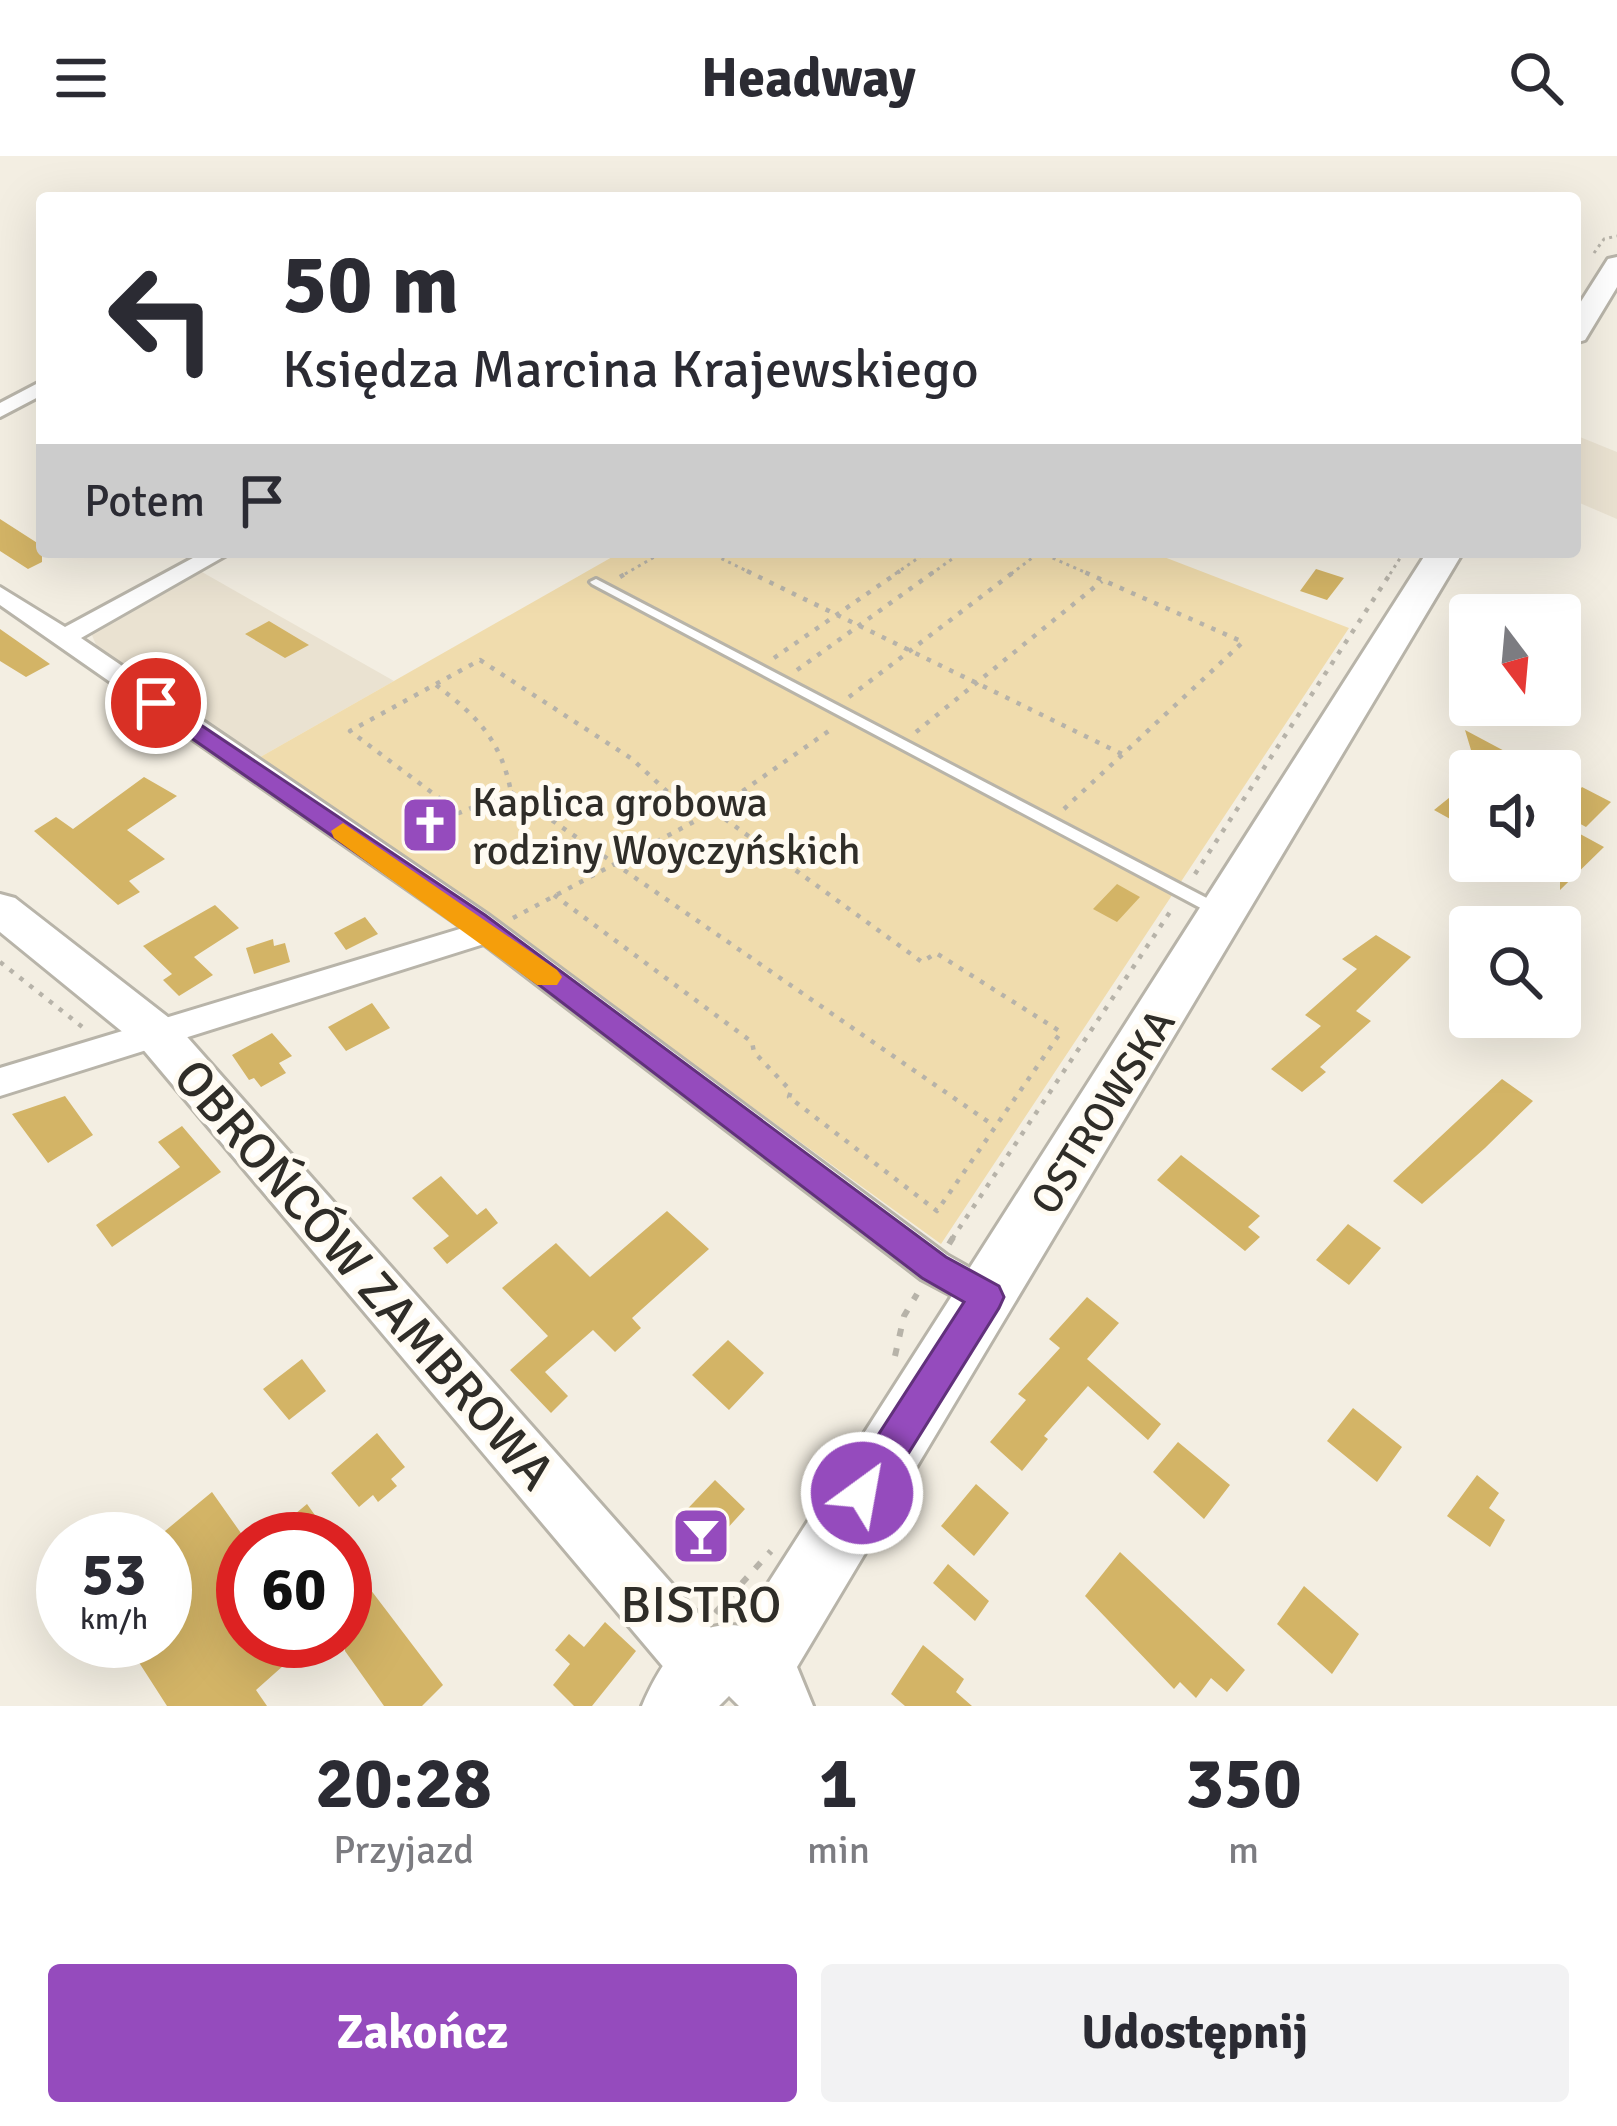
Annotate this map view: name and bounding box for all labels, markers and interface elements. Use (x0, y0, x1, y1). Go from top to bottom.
icon: menu (48, 45, 114, 111)
text: Headway (701, 45, 916, 112)
icon: search (1503, 45, 1569, 111)
text: 50 m (282, 233, 459, 337)
icon: left (84, 240, 240, 396)
text: Księdza Marcina Krajewskiego (282, 336, 979, 403)
icon: arrive (229, 468, 295, 534)
text: Potem (84, 474, 205, 529)
north arrow (1449, 594, 1581, 726)
map controls (1449, 594, 1581, 1038)
pin (105, 652, 207, 754)
icon: arrive (123, 670, 189, 736)
button: sound (1449, 750, 1581, 882)
place label: Kaplica grobowa rodziny Woyczyńskich (472, 777, 861, 876)
church icon: Kaplica grobowa rodziny Woyczyńskich (399, 794, 461, 856)
button: search (1449, 906, 1581, 1038)
street label: OSTROWSKA (1020, 1000, 1186, 1224)
street label: OBROŃCÓW ZAMBROWA (160, 1047, 568, 1503)
position arrow (799, 1430, 925, 1556)
bar icon: BISTRO (670, 1505, 732, 1567)
speed limit sign: 60 (216, 1512, 372, 1668)
text: 53 (82, 1538, 146, 1612)
place label: BISTRO (620, 1574, 782, 1637)
text: km/h (80, 1601, 148, 1638)
text: 20:28 (315, 1739, 492, 1828)
text: 1 (819, 1739, 858, 1828)
text: 350 (1185, 1739, 1302, 1828)
text: Przyjazd (333, 1826, 474, 1874)
text: min (807, 1826, 870, 1874)
text: m (1228, 1826, 1259, 1874)
button: Zakończ (48, 1964, 797, 2102)
button: Udostępnij (821, 1964, 1569, 2102)

